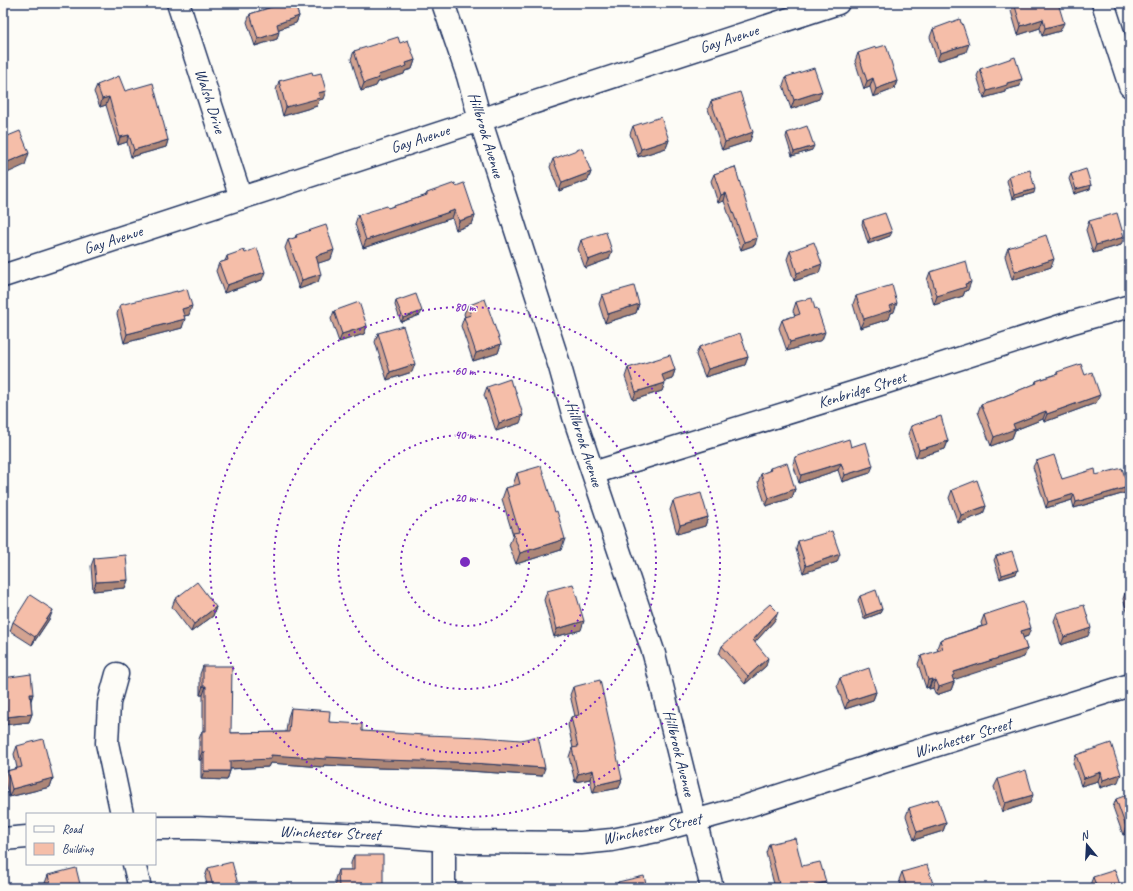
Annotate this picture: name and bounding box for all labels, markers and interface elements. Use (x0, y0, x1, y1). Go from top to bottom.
street label: Gay Avenue (697, 20, 763, 58)
street label: Walsh Drive (190, 66, 230, 137)
street label: Hillbrook Avenue (464, 90, 509, 182)
street label: Gay Avenue (388, 120, 454, 158)
street label: Gay Avenue (81, 221, 147, 259)
text: 80 m (455, 299, 476, 315)
text: 60 m (455, 363, 477, 379)
street label: Kenbridge Street (816, 367, 910, 413)
street label: Hillbrook Avenue (561, 399, 608, 491)
text: 40 m (455, 427, 476, 443)
text: 20 m (455, 490, 476, 506)
centre of rings (458, 555, 472, 569)
street label: Hillbrook Avenue (659, 708, 700, 800)
street label: Winchester Street (912, 713, 1017, 762)
street label: Winchester Street (601, 808, 706, 849)
legend (26, 813, 156, 865)
text: Road (62, 821, 84, 837)
street label: Winchester Street (279, 821, 383, 845)
north arrow (1067, 825, 1107, 865)
text: N (1079, 827, 1091, 843)
text: Building (62, 841, 94, 857)

